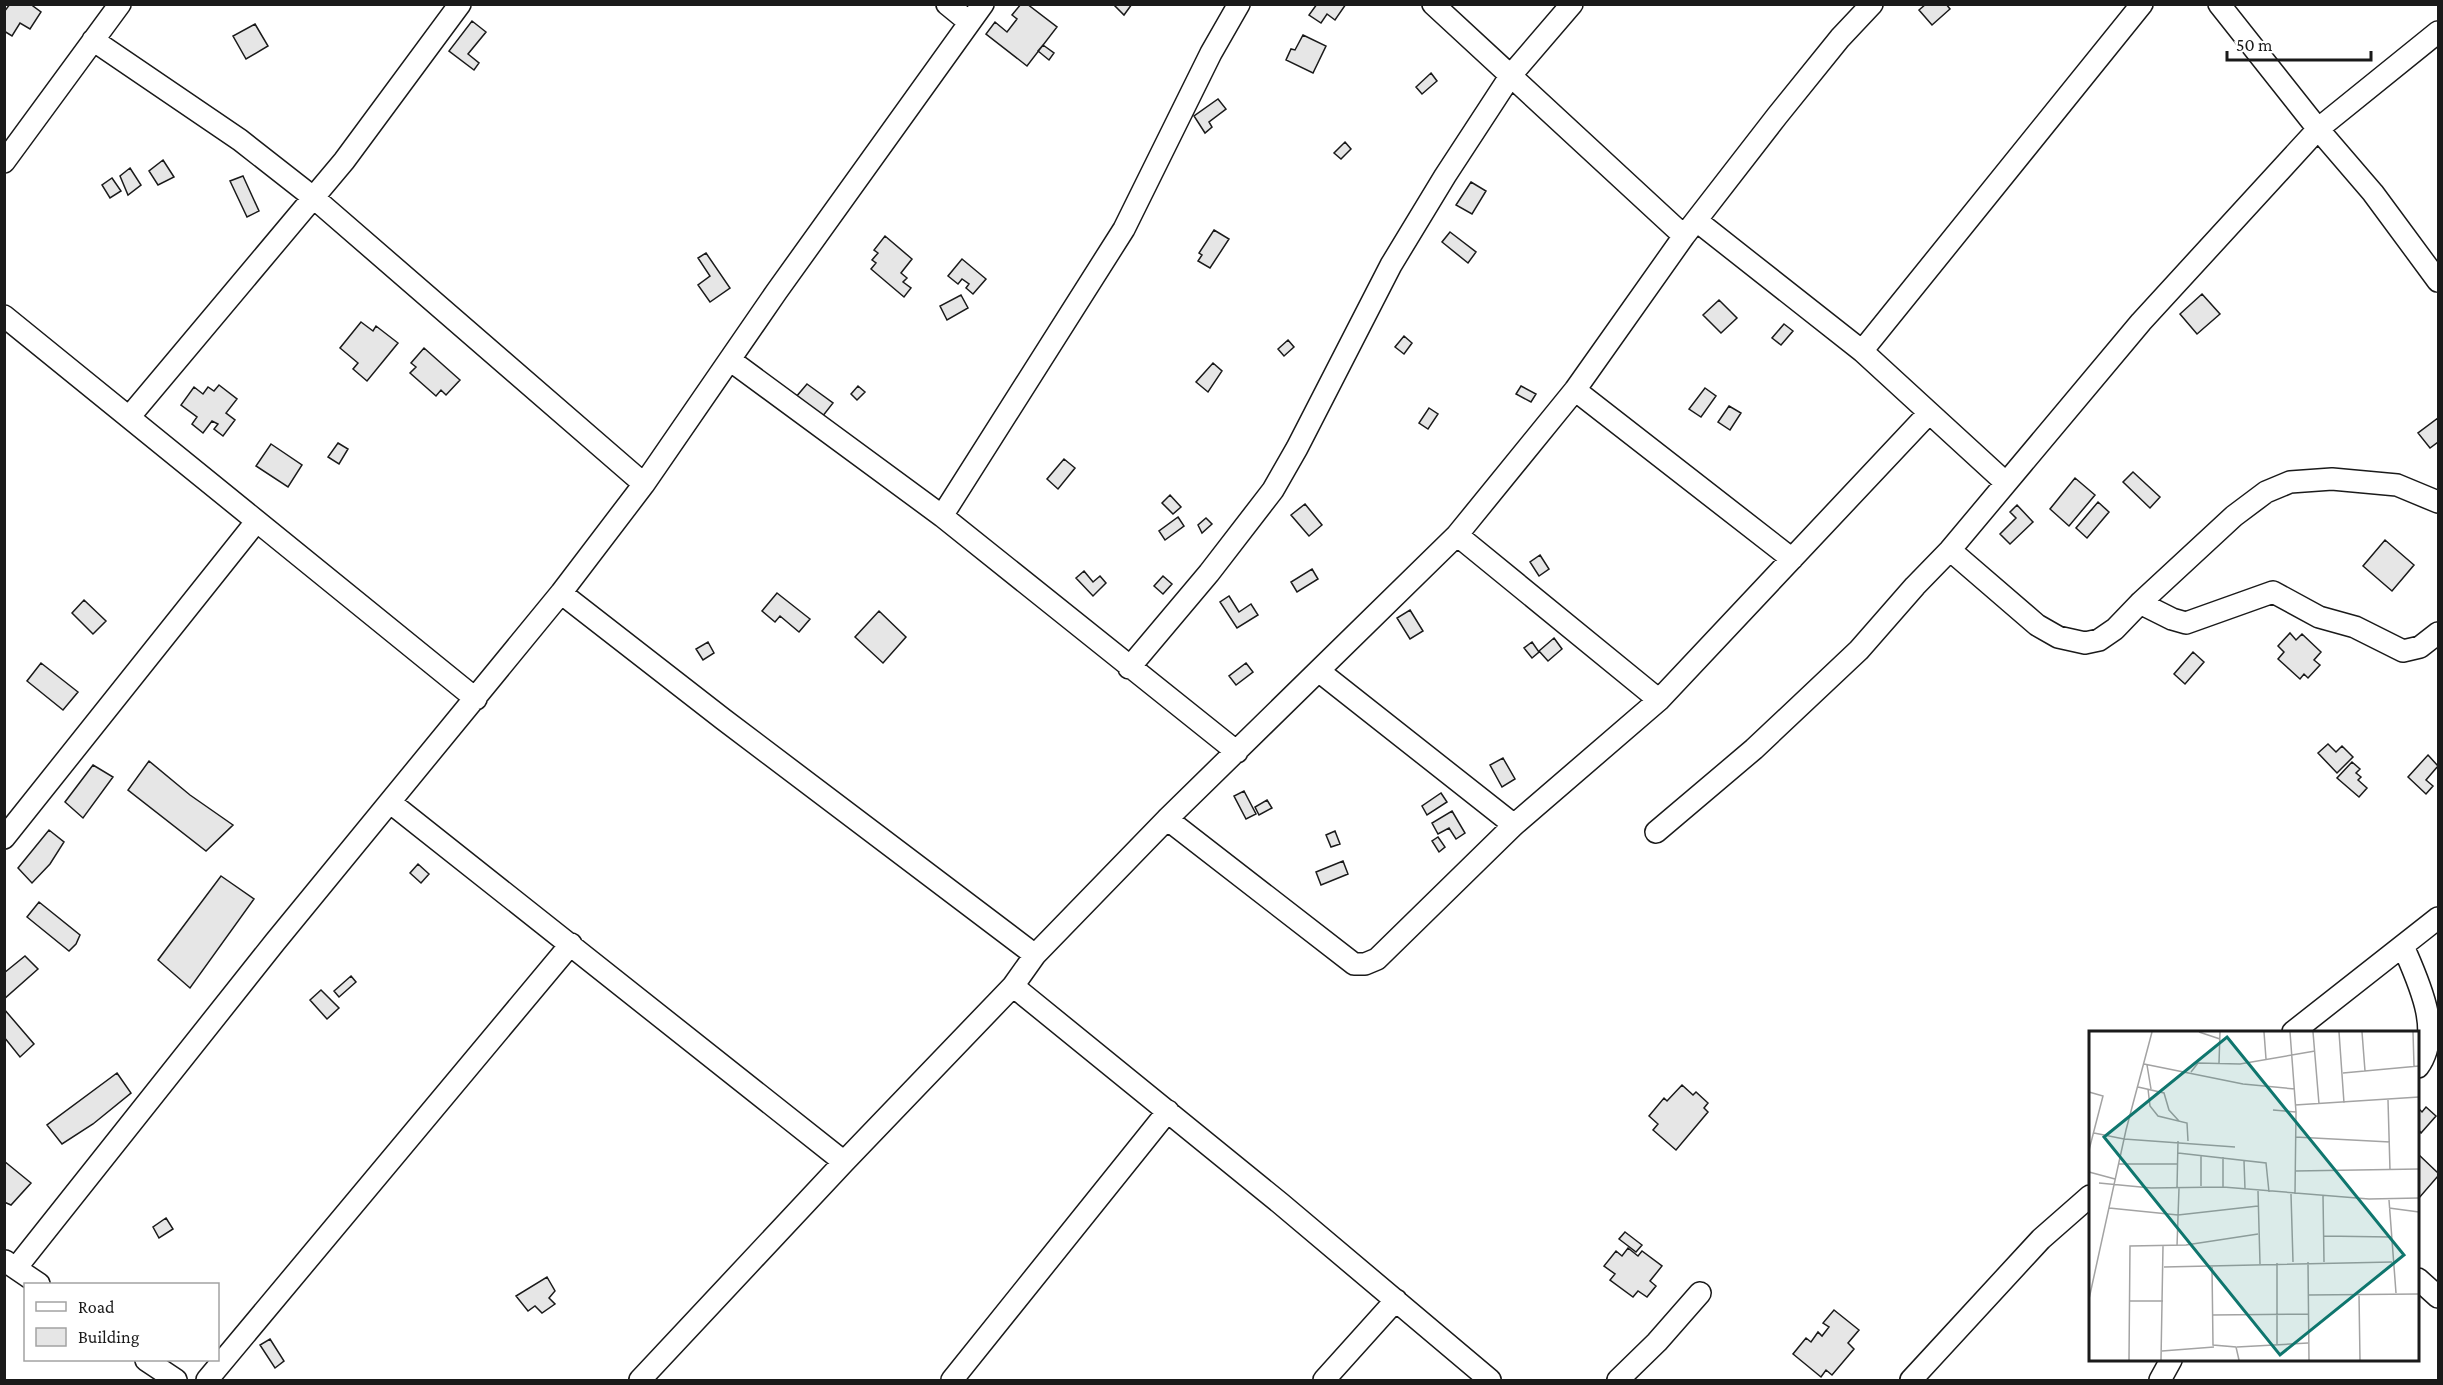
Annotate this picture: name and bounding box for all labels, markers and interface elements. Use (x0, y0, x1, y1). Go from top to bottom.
scale bar (2227, 24, 2371, 62)
text: 50 m (2236, 35, 2273, 55)
inset map (2089, 1031, 2419, 1361)
legend (24, 1283, 219, 1361)
text: Road (78, 1297, 115, 1317)
text: Building (78, 1327, 140, 1347)

